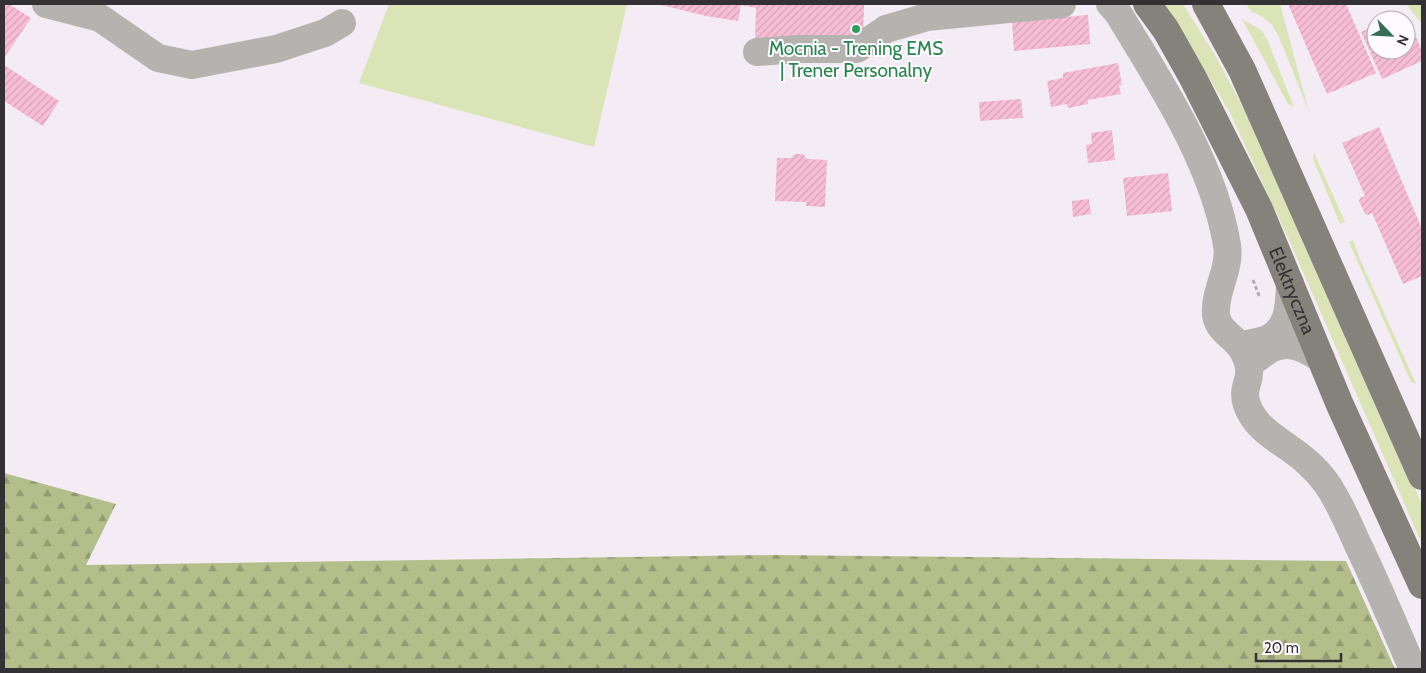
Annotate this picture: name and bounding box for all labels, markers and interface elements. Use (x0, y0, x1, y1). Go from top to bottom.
north arrow (1366, 10, 1416, 60)
marker: Mocnia - Trening EMS | Trener Personalny (850, 23, 862, 35)
text: N (1393, 32, 1413, 48)
place label: Mocnia - Trening EMS | Trener Personalny (769, 37, 943, 82)
street label: Elektryczna (1264, 243, 1321, 337)
scale bar (1256, 630, 1341, 662)
text: 20 m (1264, 639, 1299, 657)

